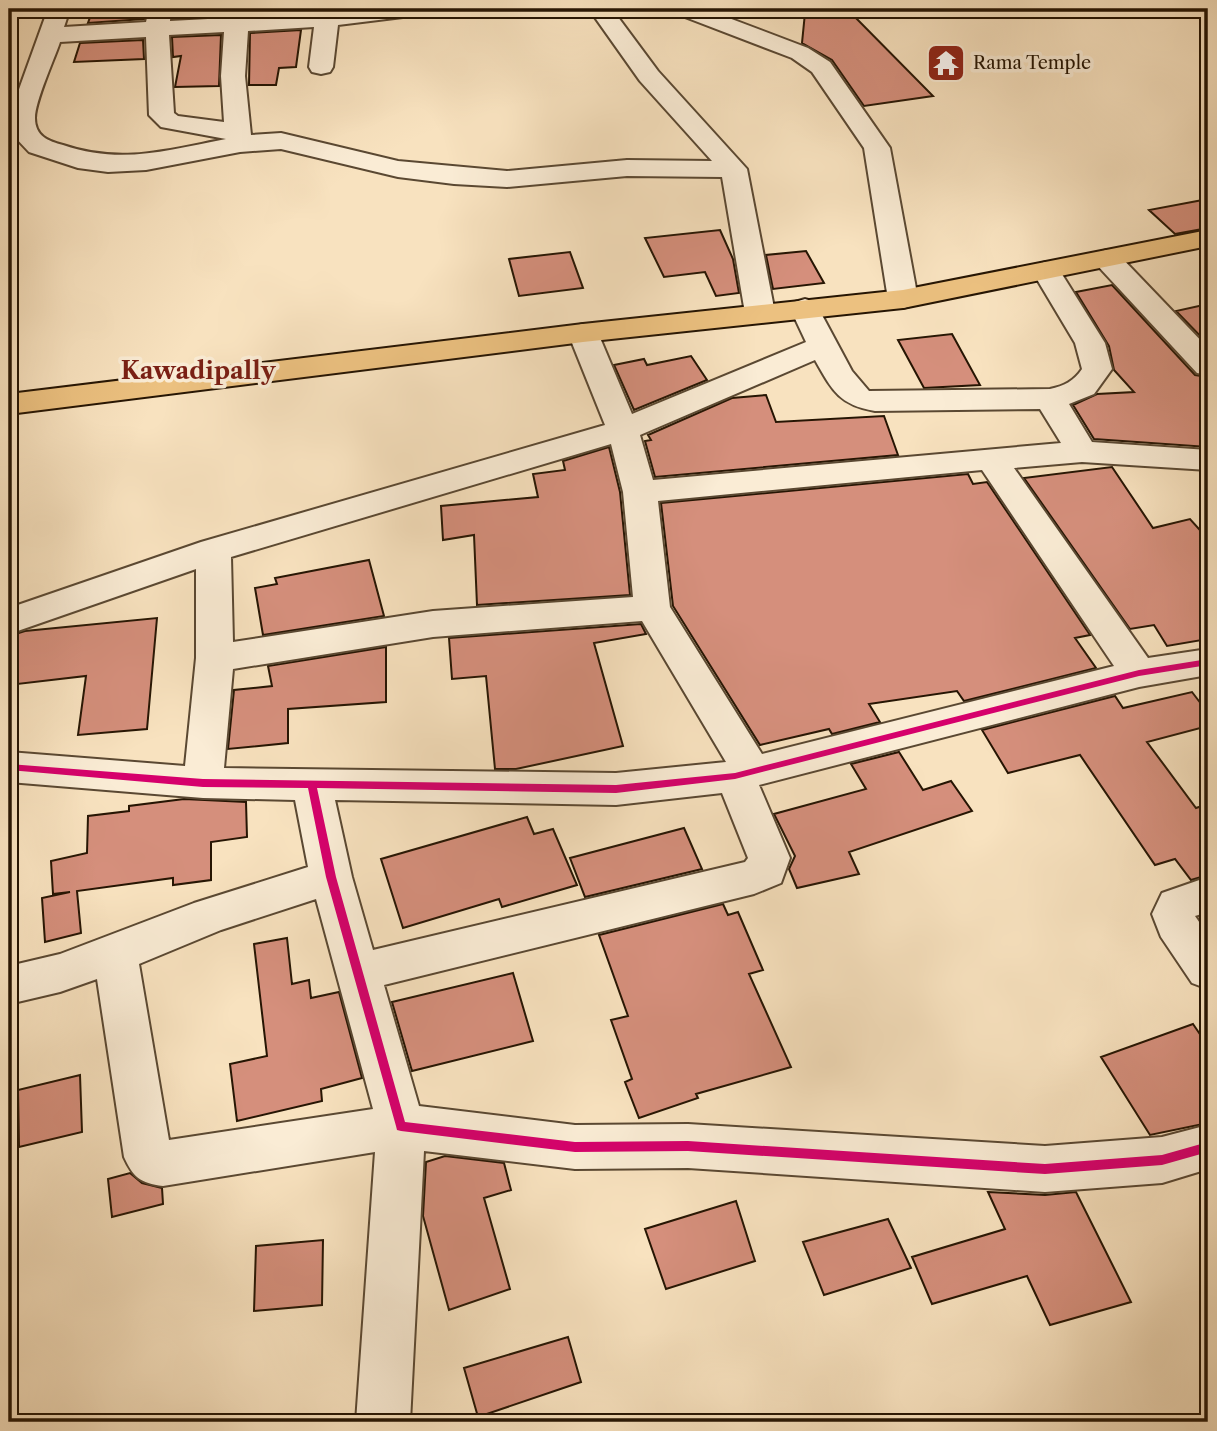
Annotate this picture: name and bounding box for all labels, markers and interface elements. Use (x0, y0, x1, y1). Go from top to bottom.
temple icon: Rama Temple (925, 42, 967, 84)
place label: Rama Temple (973, 52, 1091, 74)
district label: Kawadipally (121, 356, 277, 385)

